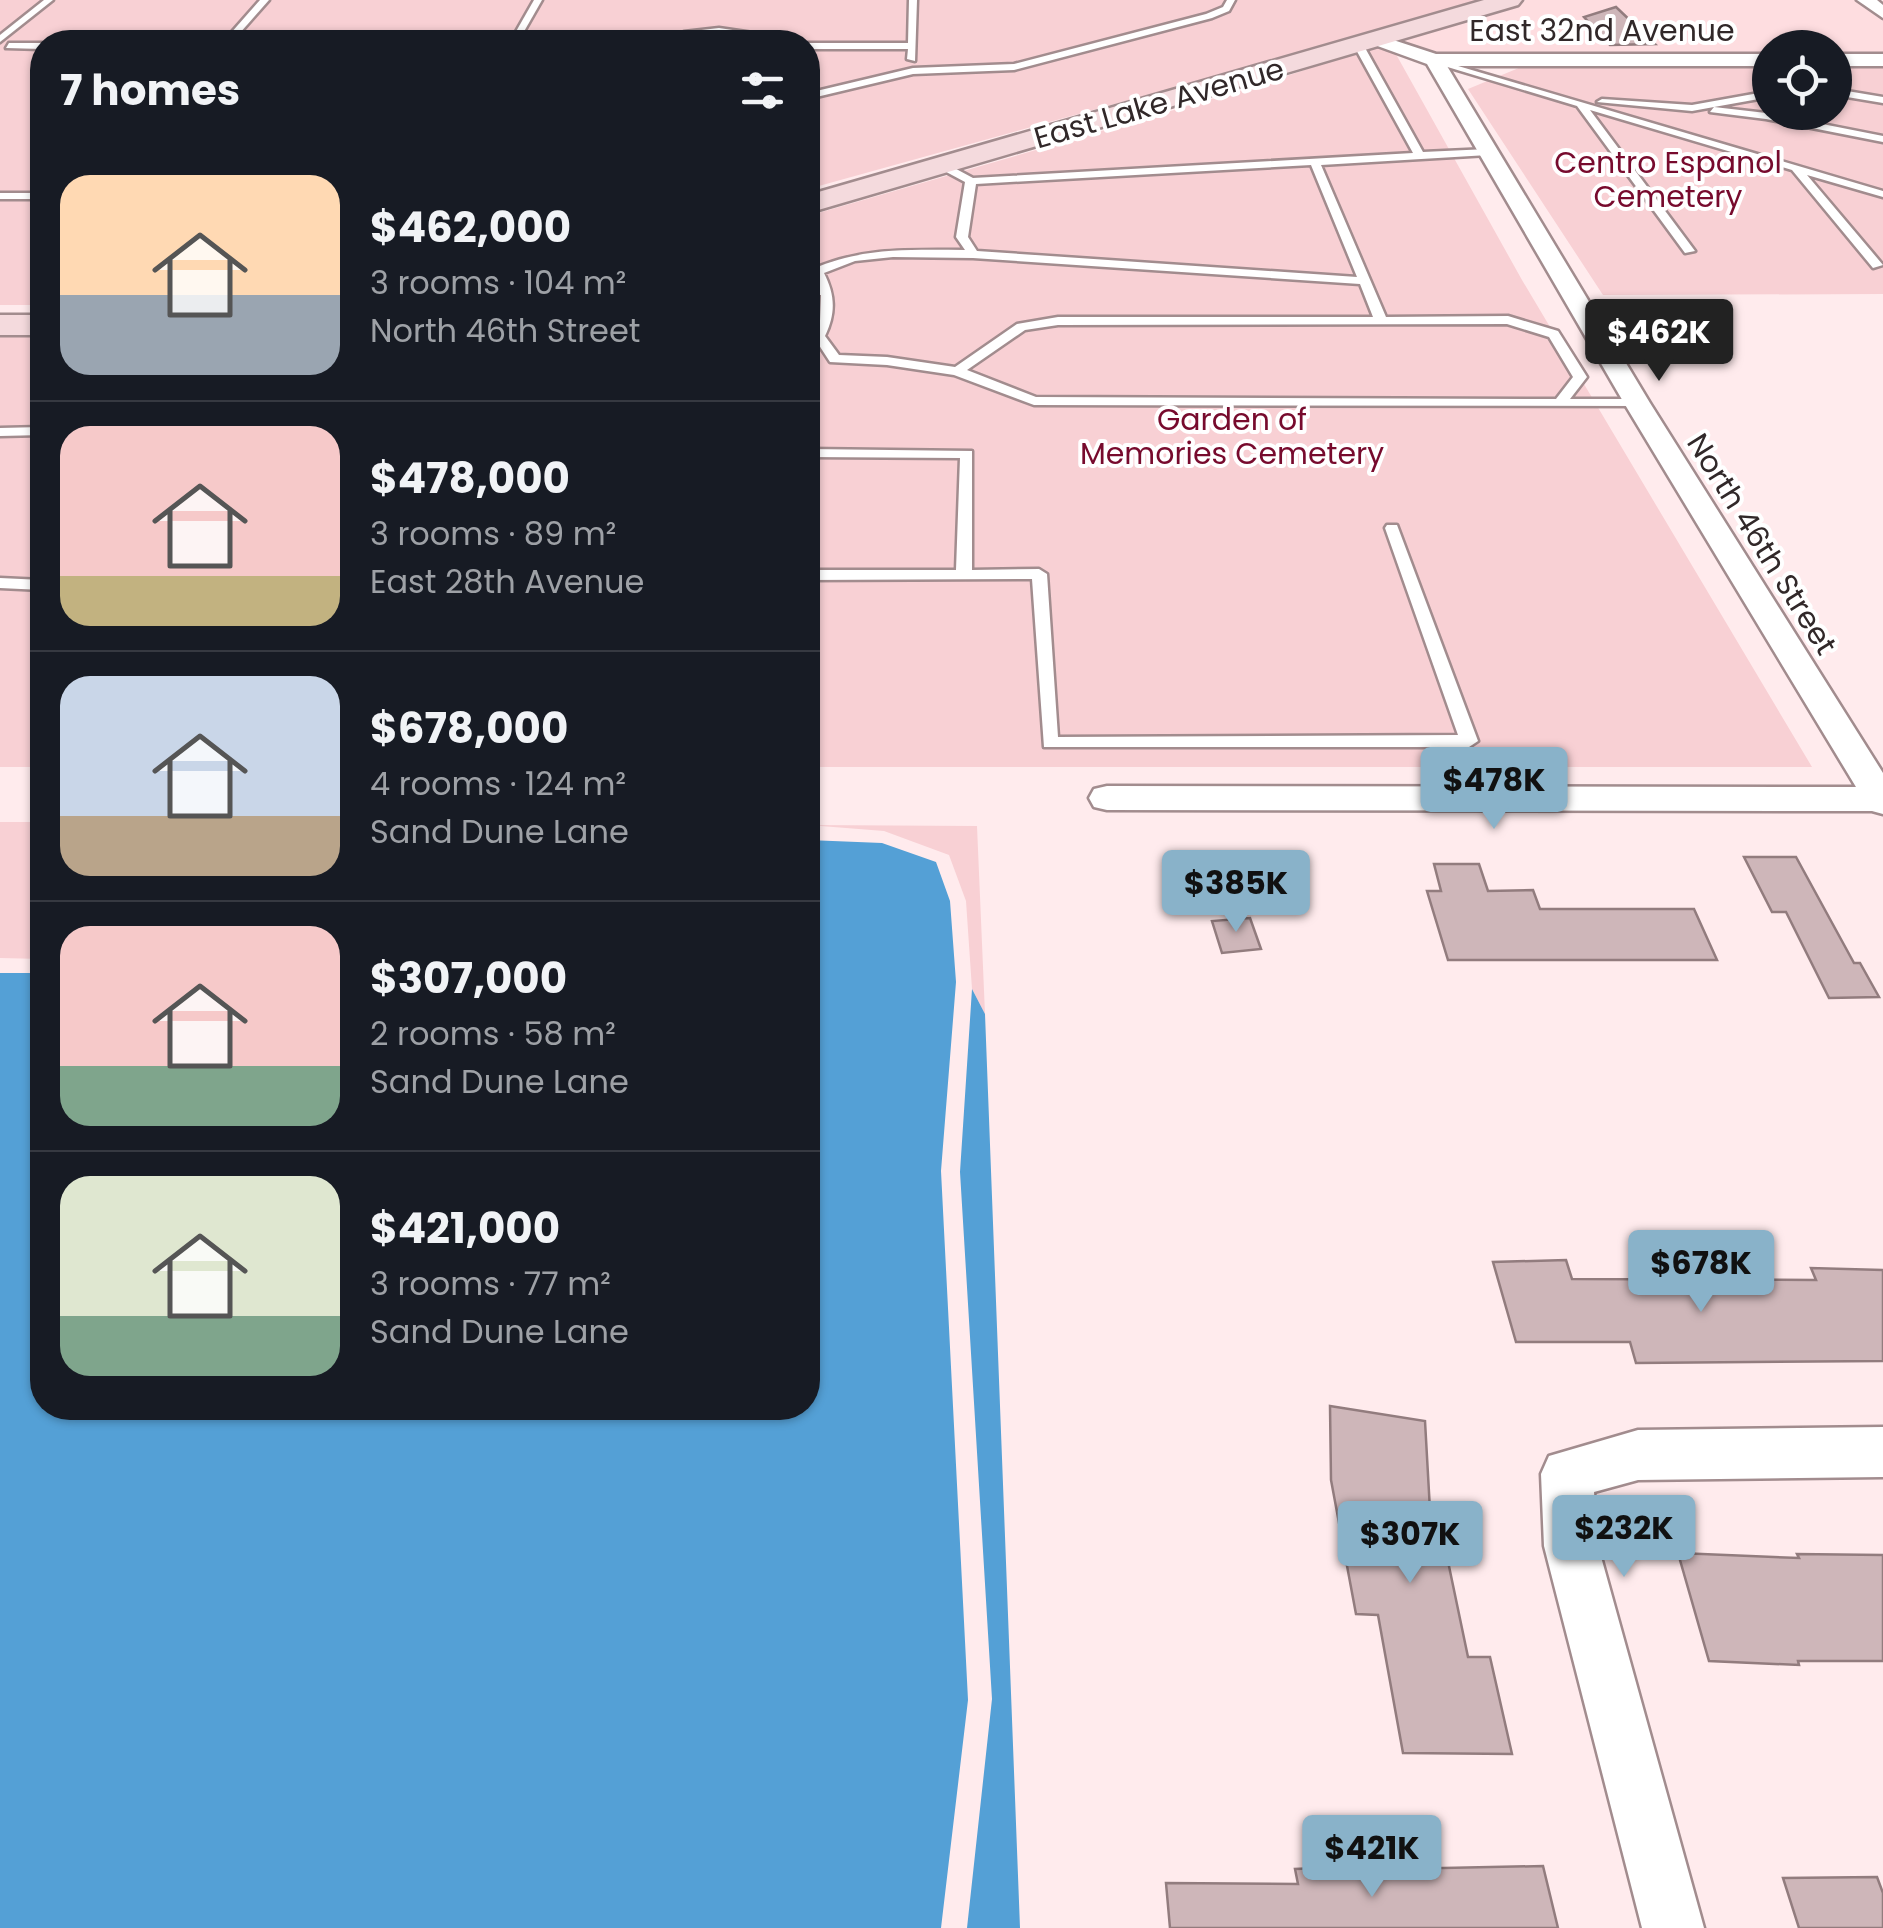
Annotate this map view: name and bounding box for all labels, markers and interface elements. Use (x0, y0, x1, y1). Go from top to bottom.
street label: East 32nd Avenue (1469, 9, 1735, 52)
map controls (1752, 30, 1852, 130)
button: locate (1752, 30, 1852, 130)
street label: East Lake Avenue (1029, 47, 1289, 159)
text: 7 homes (60, 61, 240, 120)
icon: filters (735, 63, 790, 118)
park label: Centro Espanol Cemetery (1554, 141, 1782, 218)
text: $462,000 (370, 198, 571, 257)
icon: home (140, 215, 260, 335)
text: 3 rooms · 104 m² (370, 260, 626, 305)
pin: $462K (1589, 299, 1729, 384)
text: North 46th Street (370, 308, 640, 353)
text: $462K (1607, 309, 1711, 354)
park label: Garden of Memories Cemetery (1080, 398, 1384, 475)
street label: North 46th Street (1677, 425, 1847, 663)
text: $478,000 (370, 449, 570, 508)
icon: home (140, 466, 260, 586)
text: 3 rooms · 89 m² (370, 511, 616, 556)
text: East 28th Avenue (370, 559, 644, 604)
text: $678,000 (370, 699, 568, 758)
icon: home (140, 716, 260, 836)
pin: $478K (1424, 747, 1564, 832)
text: $478K (1443, 757, 1545, 802)
text: 4 rooms · 124 m² (370, 761, 626, 806)
text: Sand Dune Lane (370, 809, 629, 854)
pin: $385K (1166, 850, 1306, 935)
text: $385K (1184, 860, 1288, 905)
text: $307,000 (370, 949, 567, 1008)
icon: home (140, 966, 260, 1086)
text: 2 rooms · 58 m² (370, 1011, 616, 1056)
text: Sand Dune Lane (370, 1059, 629, 1104)
text: $421,000 (370, 1199, 560, 1258)
icon: home (140, 1216, 260, 1336)
pin: $678K (1631, 1230, 1771, 1315)
text: $678K (1650, 1240, 1752, 1285)
text: 3 rooms · 77 m² (370, 1261, 611, 1306)
text: Sand Dune Lane (370, 1309, 629, 1354)
pin: $232K (1554, 1495, 1694, 1580)
pin: $307K (1340, 1501, 1480, 1586)
text: $232K (1574, 1505, 1674, 1550)
text: $307K (1360, 1511, 1460, 1556)
pin: $421K (1302, 1815, 1442, 1900)
text: $421K (1324, 1825, 1420, 1870)

